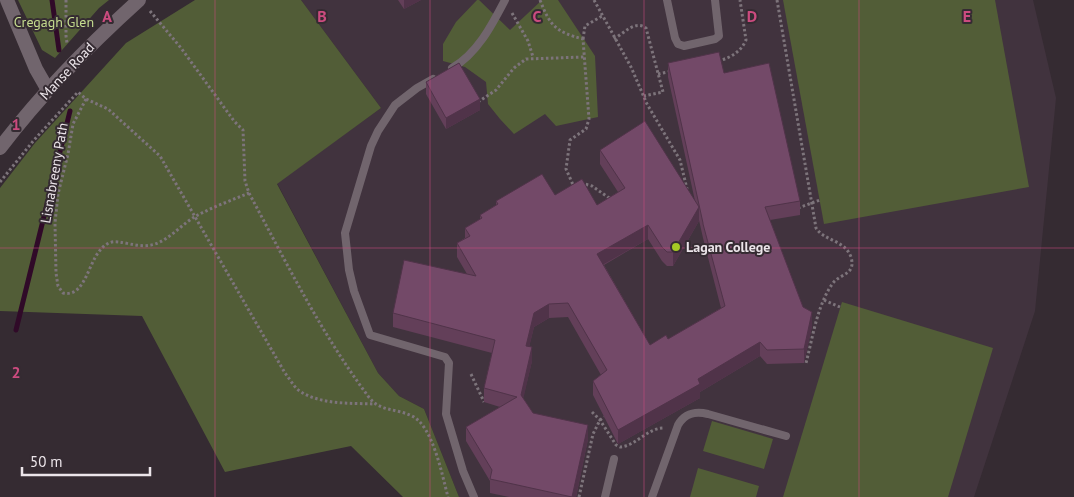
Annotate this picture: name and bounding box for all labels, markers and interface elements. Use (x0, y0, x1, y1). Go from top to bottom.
text: A (102, 6, 112, 26)
text: B (317, 6, 327, 26)
text: C (533, 6, 542, 26)
text: D (747, 6, 757, 26)
text: E (963, 6, 971, 26)
park label: Cregagh Glen (14, 13, 94, 31)
street label: Manse Road (36, 39, 98, 103)
text: 1 (11, 114, 21, 134)
street label: Lisnabreeny Path (36, 121, 72, 225)
place label: Lagan College (686, 238, 770, 256)
marker: Lagan College (670, 241, 682, 253)
text: 2 (11, 362, 21, 382)
scale bar (22, 444, 150, 476)
text: 50 m (30, 452, 63, 471)

